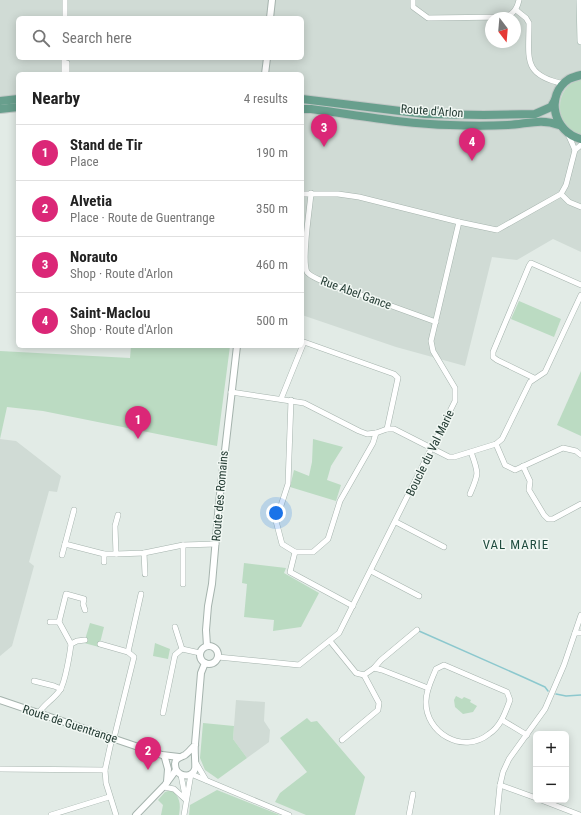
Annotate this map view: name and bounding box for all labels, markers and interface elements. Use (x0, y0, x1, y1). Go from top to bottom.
north arrow (485, 12, 521, 48)
search box (16, 16, 304, 60)
icon: search (30, 27, 52, 49)
text: Search here (62, 29, 132, 47)
text: Nearby (32, 88, 80, 108)
text: 4 results (244, 91, 288, 106)
street label: Route d'Arlon (400, 102, 464, 120)
pin: 3 (311, 114, 337, 147)
pin: 4 (459, 128, 485, 161)
text: Stand de Tir (70, 136, 143, 154)
text: 1 (42, 145, 48, 160)
text: 190 m (256, 145, 288, 160)
text: Place (70, 154, 99, 169)
text: Alvetia (70, 192, 112, 210)
text: 2 (42, 201, 48, 216)
text: 350 m (256, 201, 288, 216)
text: Place · Route de Guentrange (70, 210, 215, 225)
text: Norauto (70, 248, 118, 266)
text: 3 (42, 257, 48, 272)
text: 460 m (256, 257, 288, 272)
text: Shop · Route d'Arlon (70, 266, 173, 281)
street label: Rue Abel Gance (319, 274, 394, 312)
text: Saint-Maclou (70, 304, 150, 322)
text: 4 (42, 313, 48, 328)
text: 500 m (256, 313, 288, 328)
text: Shop · Route d'Arlon (70, 322, 173, 337)
pin: 1 (125, 406, 151, 439)
street label: Boucle du Val Marie (403, 407, 457, 498)
street label: Route des Romains (209, 450, 231, 542)
your location (266, 503, 286, 523)
district label: VAL MARIE (483, 537, 549, 552)
street label: Route de Guentrange (21, 702, 120, 746)
map controls (533, 731, 569, 803)
button: + (533, 731, 569, 767)
pin: 2 (135, 737, 161, 770)
button: − (533, 767, 569, 803)

